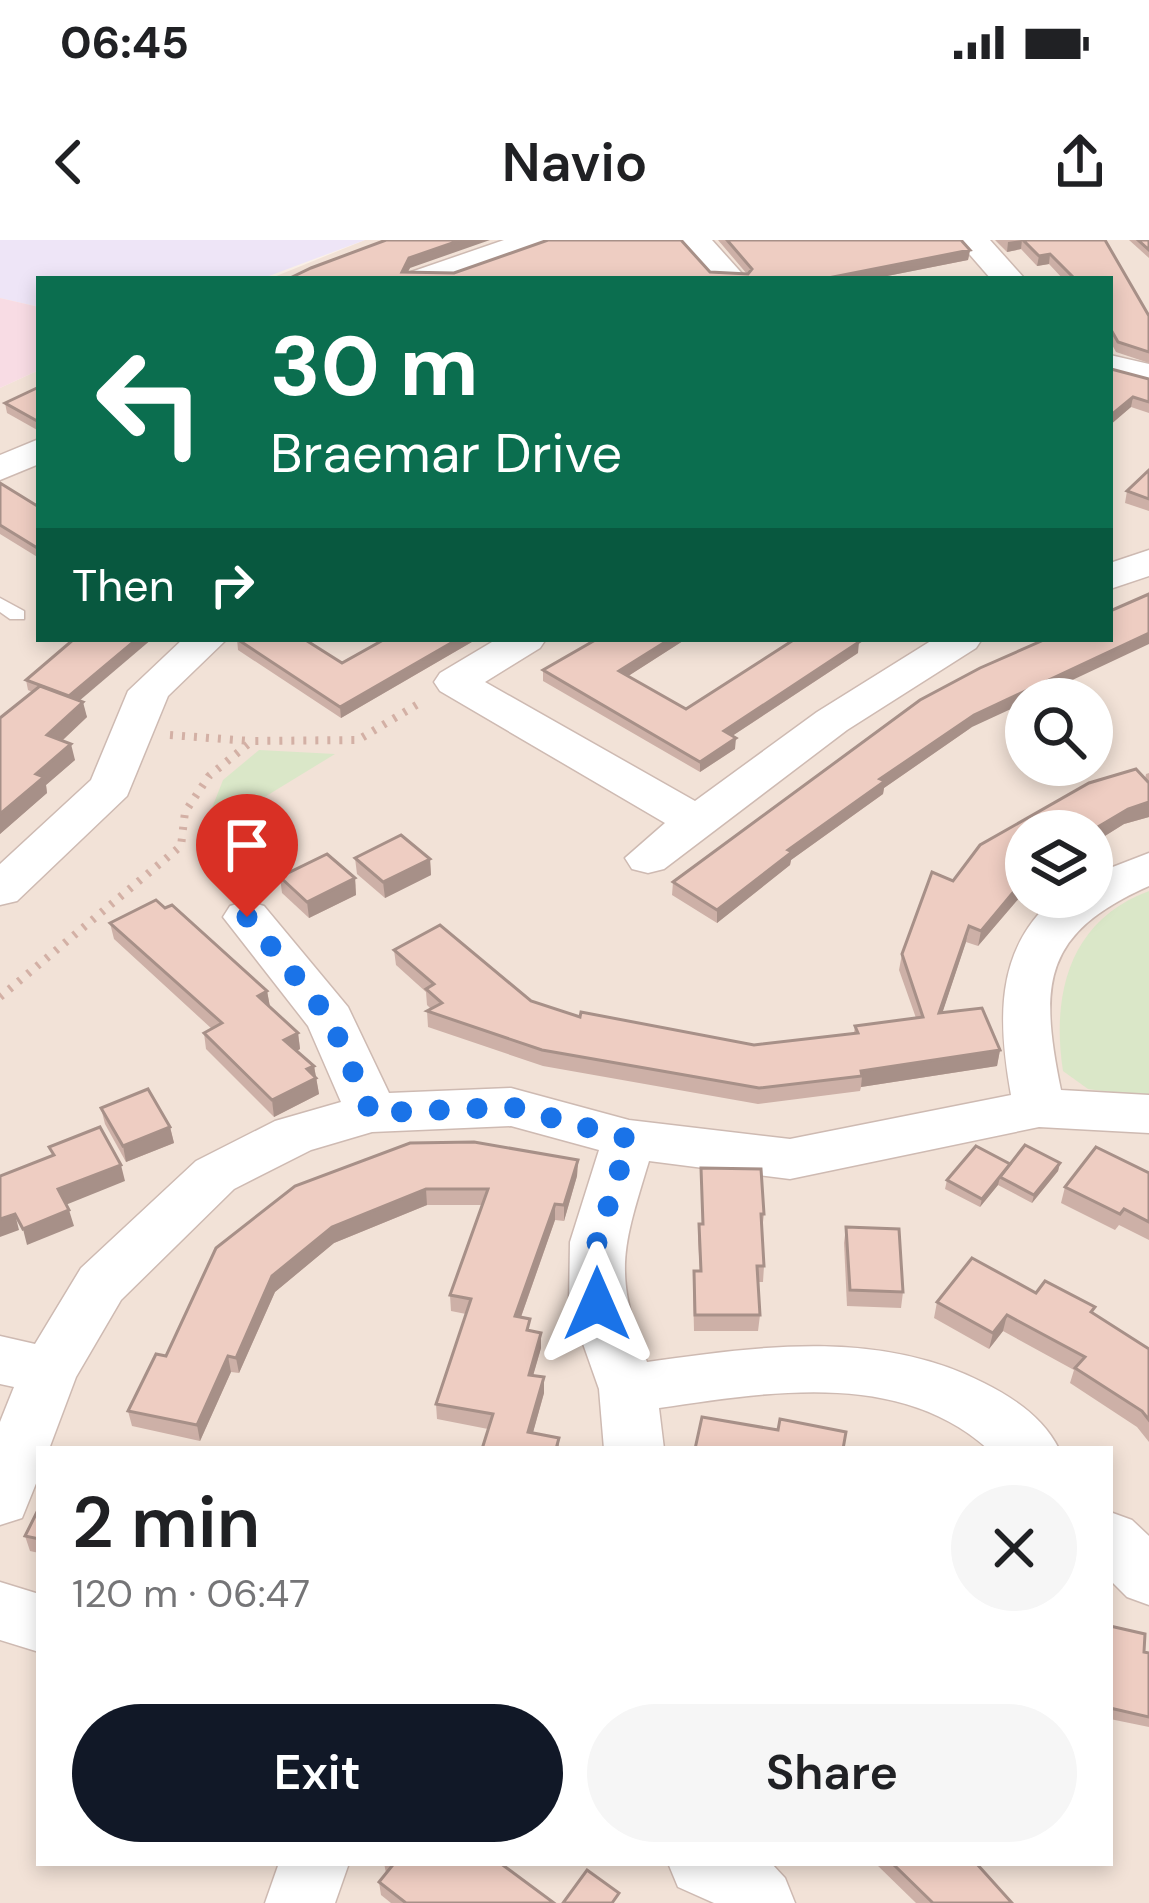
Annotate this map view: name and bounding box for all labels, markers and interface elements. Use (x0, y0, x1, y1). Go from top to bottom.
text: 06:45 (60, 13, 189, 72)
text: Navio (502, 127, 647, 198)
icon: back (36, 129, 102, 195)
icon: share (1047, 129, 1113, 195)
text: 30 m (270, 312, 479, 421)
icon: left (72, 324, 228, 480)
text: Braemar Drive (270, 418, 622, 489)
icon: right (199, 552, 265, 618)
text: Then (72, 556, 175, 615)
map controls (1005, 678, 1113, 918)
button: search (1005, 678, 1113, 786)
pin (196, 794, 298, 917)
button: layers (1005, 810, 1113, 918)
icon: arrive (214, 812, 280, 878)
position arrow (534, 1241, 660, 1367)
text: 2 min (72, 1476, 260, 1569)
button: close (951, 1485, 1077, 1611)
text: 120 m · 06:47 (72, 1568, 310, 1619)
button: Exit (72, 1704, 563, 1842)
button: Share (587, 1704, 1077, 1842)

